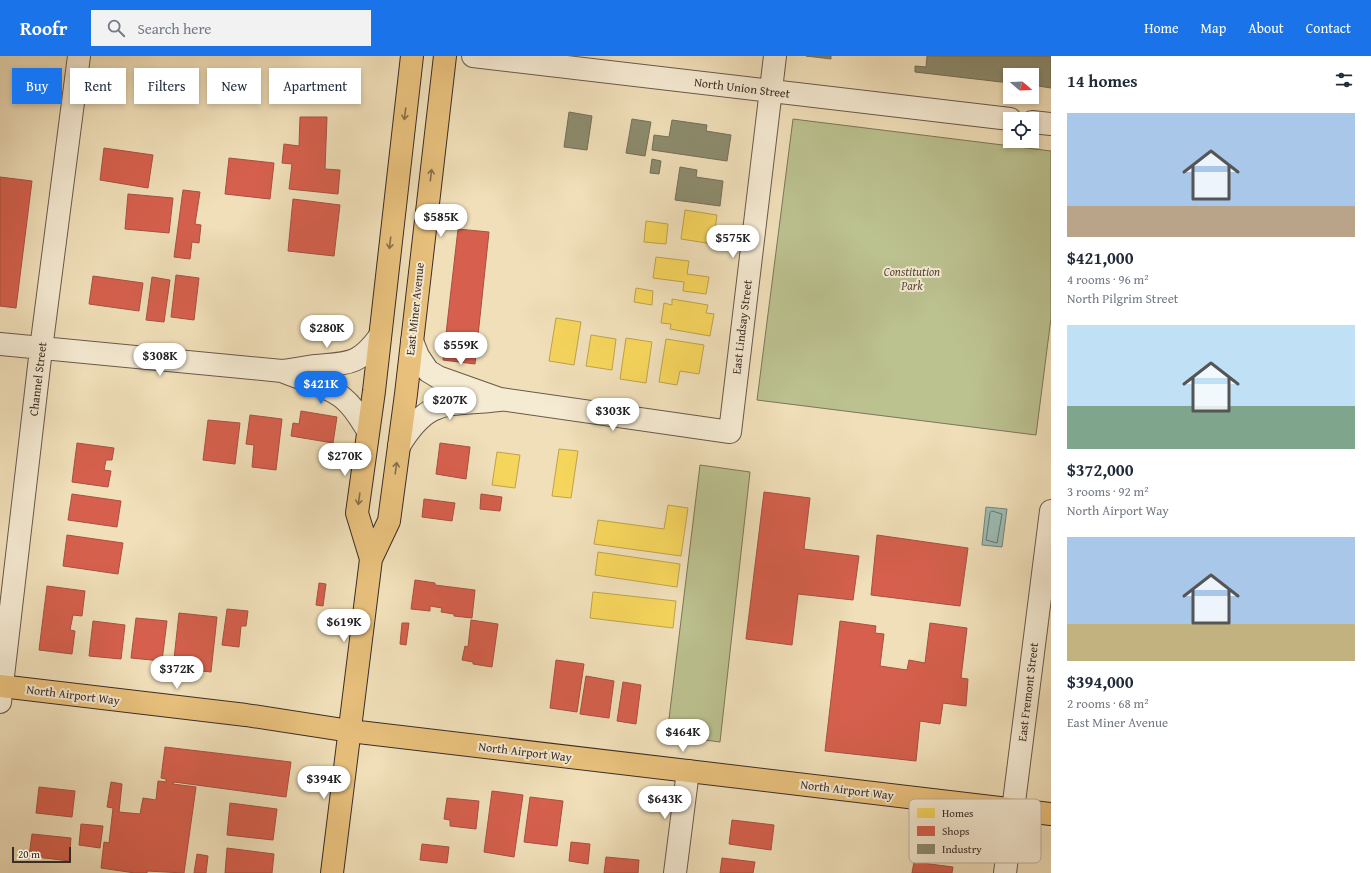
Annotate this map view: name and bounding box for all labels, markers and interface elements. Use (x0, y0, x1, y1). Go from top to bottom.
search box (91, 10, 371, 46)
text: Roofr (20, 14, 67, 42)
icon: search (105, 17, 127, 39)
text: Search here (137, 18, 211, 39)
text: Home (1144, 18, 1179, 38)
text: Map (1201, 18, 1226, 38)
text: About (1248, 18, 1284, 38)
text: Contact (1306, 18, 1351, 38)
chip: Buy (12, 68, 62, 104)
chip: Rent (70, 68, 126, 104)
chip: Filters (134, 68, 199, 104)
chip: New (207, 68, 261, 104)
chip: Apartment (269, 68, 361, 104)
north arrow (1003, 68, 1039, 104)
map controls (1003, 68, 1039, 148)
text: 14 homes (1067, 68, 1138, 93)
icon: filters (1333, 69, 1355, 91)
street label: North Union Street (693, 73, 792, 102)
one-way arrow (401, 107, 409, 120)
button: locate (1003, 112, 1039, 148)
icon: home (1175, 139, 1247, 211)
one-way arrow (427, 169, 435, 182)
pin: $585K (413, 204, 469, 238)
text: $585K (423, 207, 459, 226)
pin: $575K (705, 225, 761, 259)
text: $575K (715, 228, 751, 247)
one-way arrow (386, 236, 393, 249)
text: $421,000 (1067, 245, 1133, 270)
street label: East Miner Avenue (401, 261, 428, 356)
park label: Constitution Park (884, 263, 940, 294)
text: 4 rooms · 96 m² (1067, 270, 1149, 289)
street label: East Lindsay Street (727, 278, 756, 375)
text: North Pilgrim Street (1067, 289, 1178, 308)
pin: $280K (299, 315, 355, 349)
text: $280K (309, 318, 345, 337)
pin: $559K (433, 332, 489, 366)
text: $559K (443, 335, 479, 354)
street label: Channel Street (25, 340, 51, 417)
pin: $308K (132, 343, 188, 377)
text: $308K (142, 346, 178, 365)
icon: home (1175, 351, 1247, 423)
pin: $421K (293, 371, 349, 405)
text: $421K (303, 374, 339, 393)
pin: $207K (422, 387, 478, 421)
text: $207K (432, 390, 468, 409)
pin: $303K (585, 398, 641, 432)
text: $303K (595, 401, 631, 420)
pin: $270K (317, 443, 373, 477)
text: $270K (327, 446, 363, 465)
text: $372,000 (1067, 457, 1133, 482)
one-way arrow (392, 462, 400, 475)
text: 3 rooms · 92 m² (1067, 482, 1149, 501)
one-way arrow (355, 492, 363, 505)
text: North Airport Way (1067, 501, 1169, 520)
icon: home (1175, 563, 1247, 635)
pin: $619K (316, 609, 372, 643)
text: $619K (326, 612, 362, 631)
street label: East Fremont Street (1013, 641, 1042, 742)
pin: $372K (149, 656, 205, 690)
text: $372K (159, 659, 195, 678)
text: $394,000 (1067, 669, 1133, 694)
street label: North Airport Way (25, 680, 121, 709)
text: 2 rooms · 68 m² (1067, 694, 1149, 713)
text: East Miner Avenue (1067, 713, 1168, 732)
pin: $464K (655, 719, 711, 753)
text: $464K (665, 722, 701, 741)
street label: North Airport Way (477, 737, 573, 766)
pin: $394K (296, 766, 352, 800)
text: $394K (306, 769, 342, 788)
street label: North Airport Way (799, 775, 895, 804)
pin: $643K (637, 786, 693, 820)
text: $643K (647, 789, 683, 808)
legend (909, 799, 1041, 863)
text: Homes (942, 805, 973, 821)
text: Shops (942, 823, 969, 839)
text: Industry (942, 841, 982, 857)
scale bar (12, 845, 71, 864)
text: 20 m (18, 846, 40, 862)

